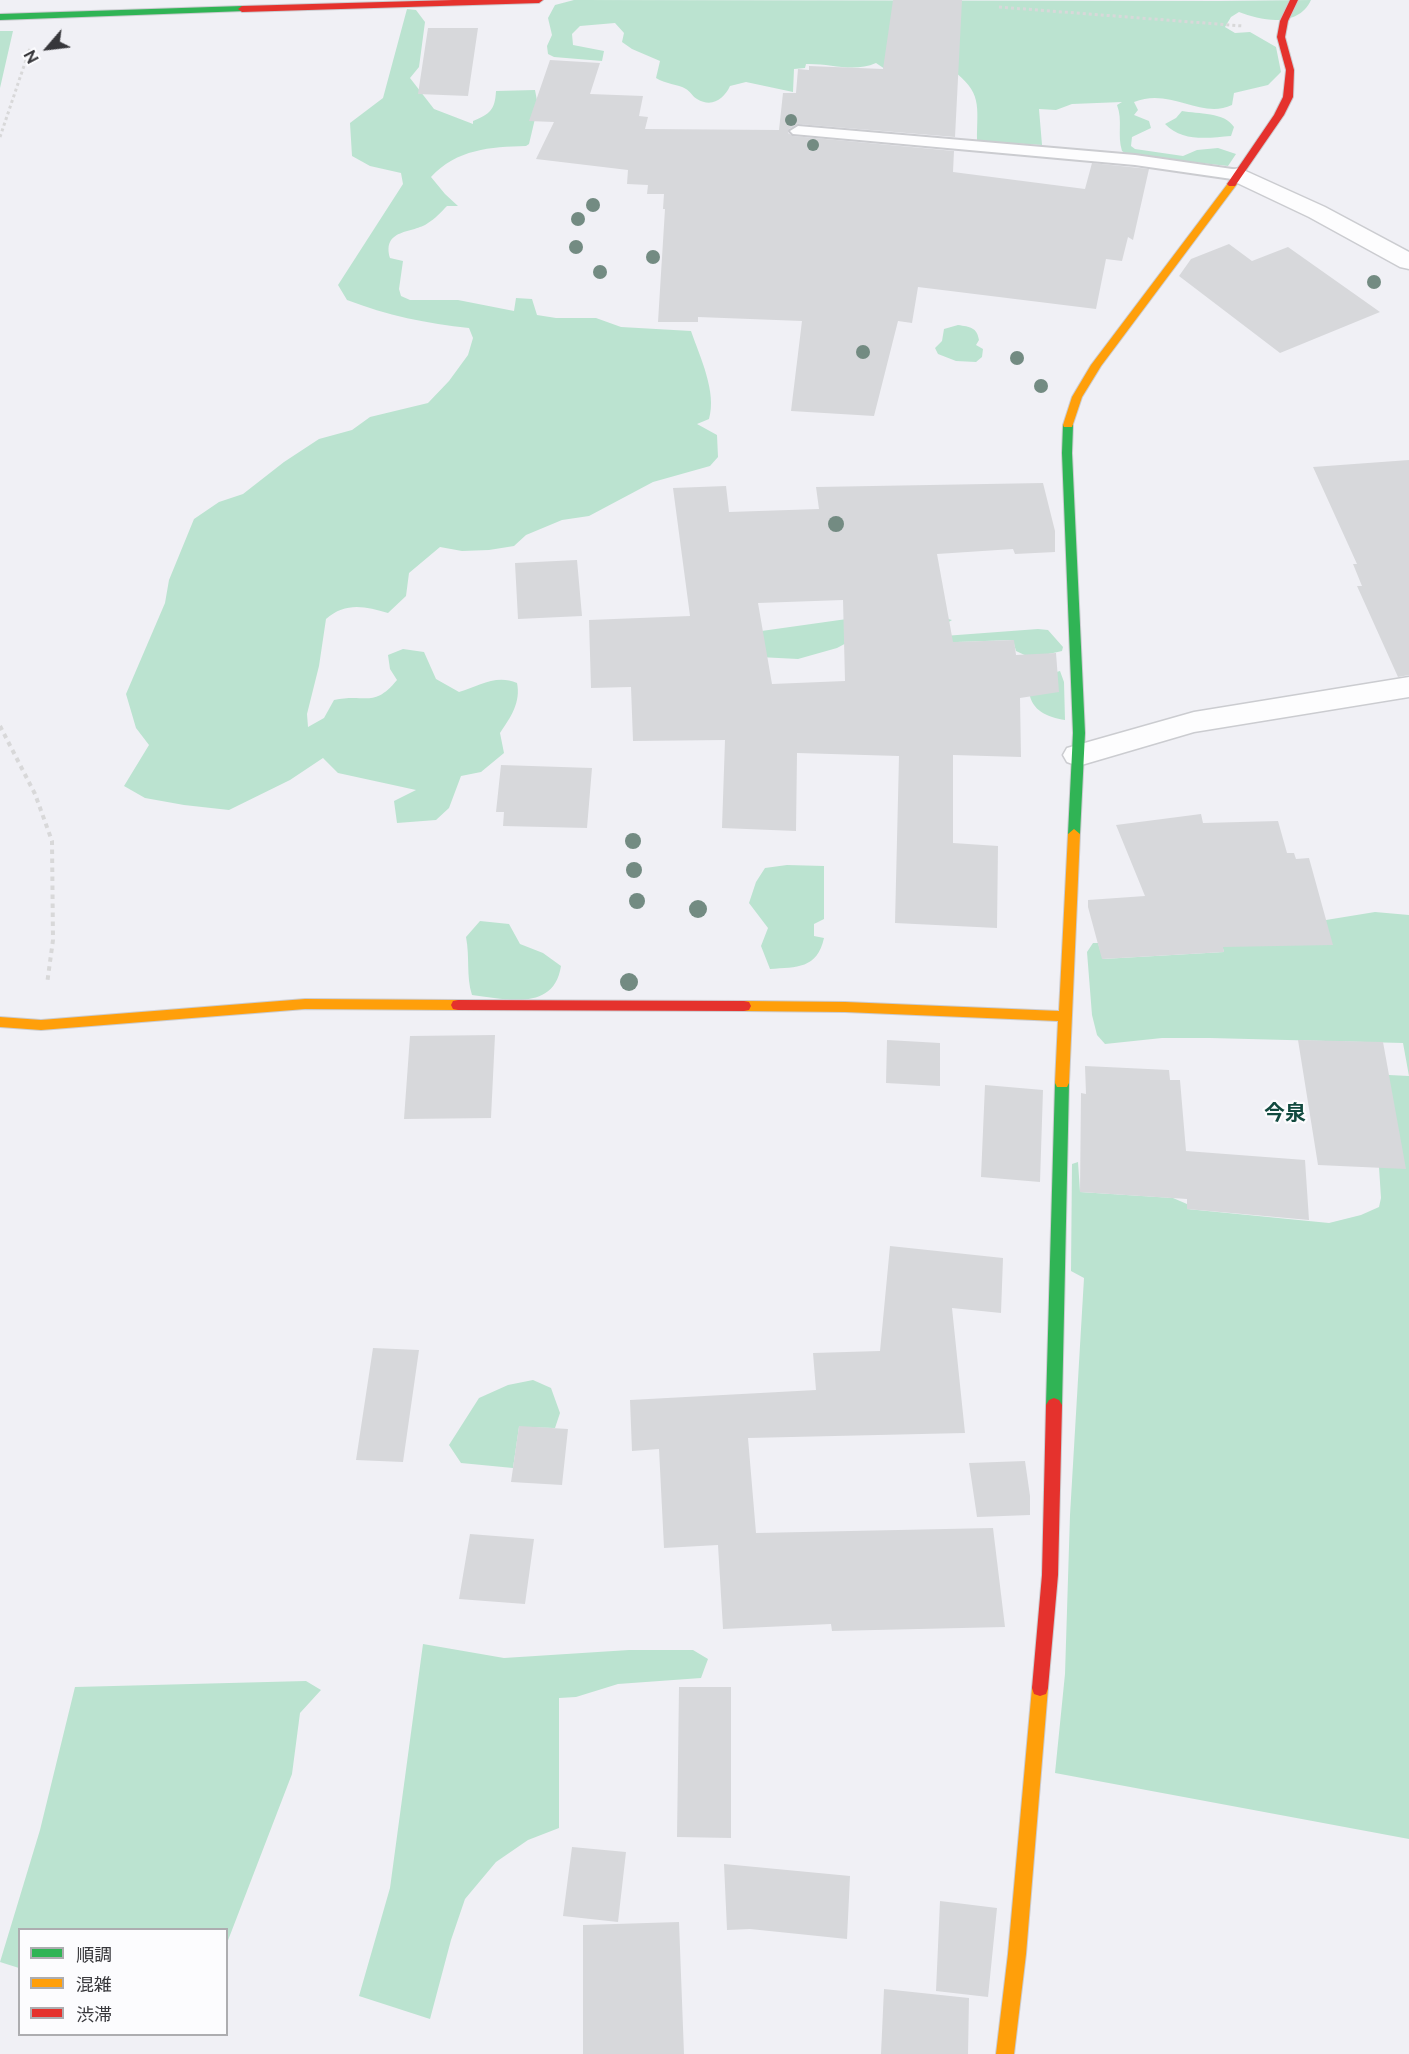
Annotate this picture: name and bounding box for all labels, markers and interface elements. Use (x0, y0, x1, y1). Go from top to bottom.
north arrow (18, 18, 78, 78)
text: N (20, 47, 43, 67)
district label: 今泉 (1264, 1101, 1306, 1127)
legend (18, 1928, 228, 2036)
text: 順調 (76, 1944, 112, 1965)
text: 混雑 (76, 1974, 112, 1995)
text: 渋滞 (76, 2004, 112, 2025)

